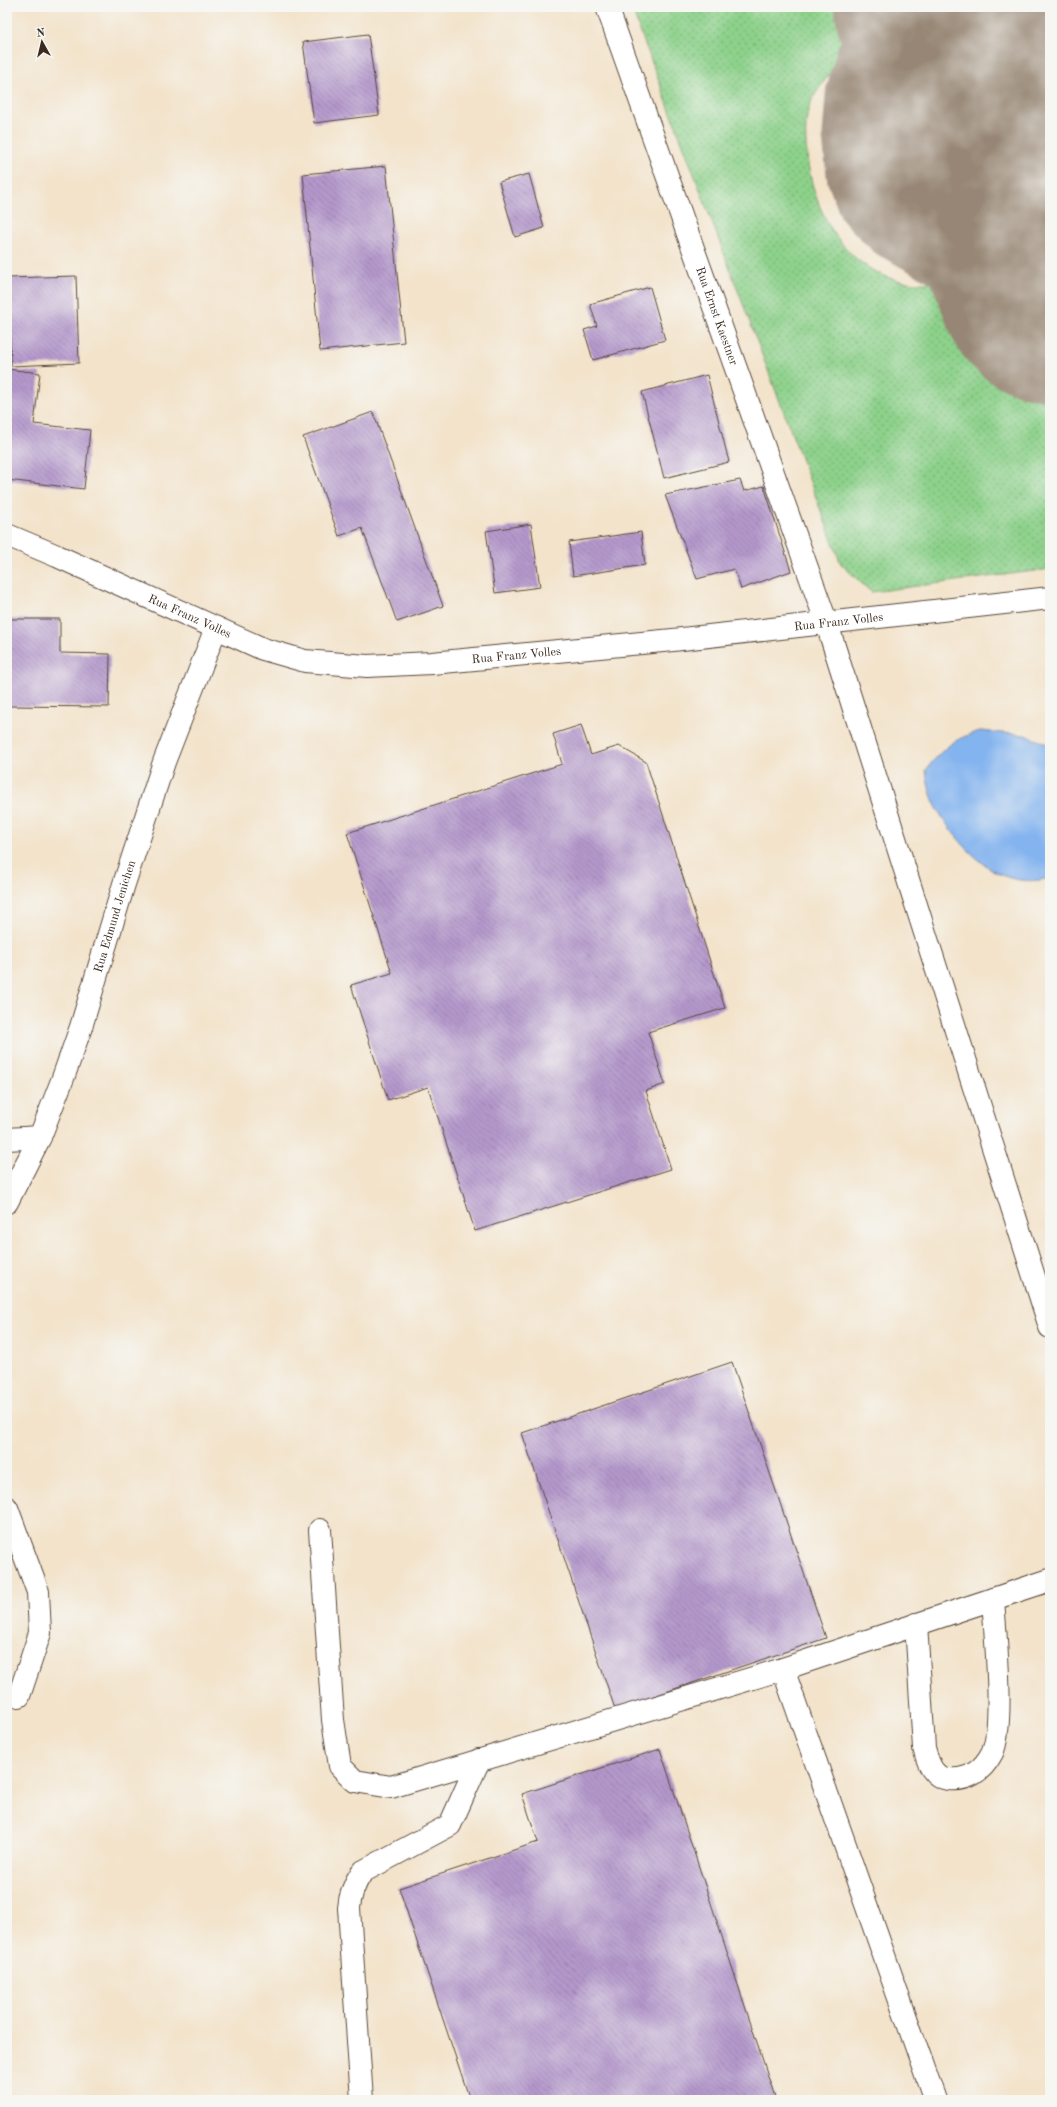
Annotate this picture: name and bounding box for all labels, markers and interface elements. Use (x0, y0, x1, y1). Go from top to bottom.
north arrow (22, 22, 62, 62)
text: N (36, 27, 46, 40)
street label: Rua Ernst Kaestner (693, 265, 739, 367)
street label: Rua Franz Volles (146, 593, 233, 641)
street label: Rua Franz Volles (794, 612, 884, 633)
street label: Rua Franz Volles (471, 646, 562, 666)
street label: Rua Edmund Jenichen (93, 859, 138, 974)

